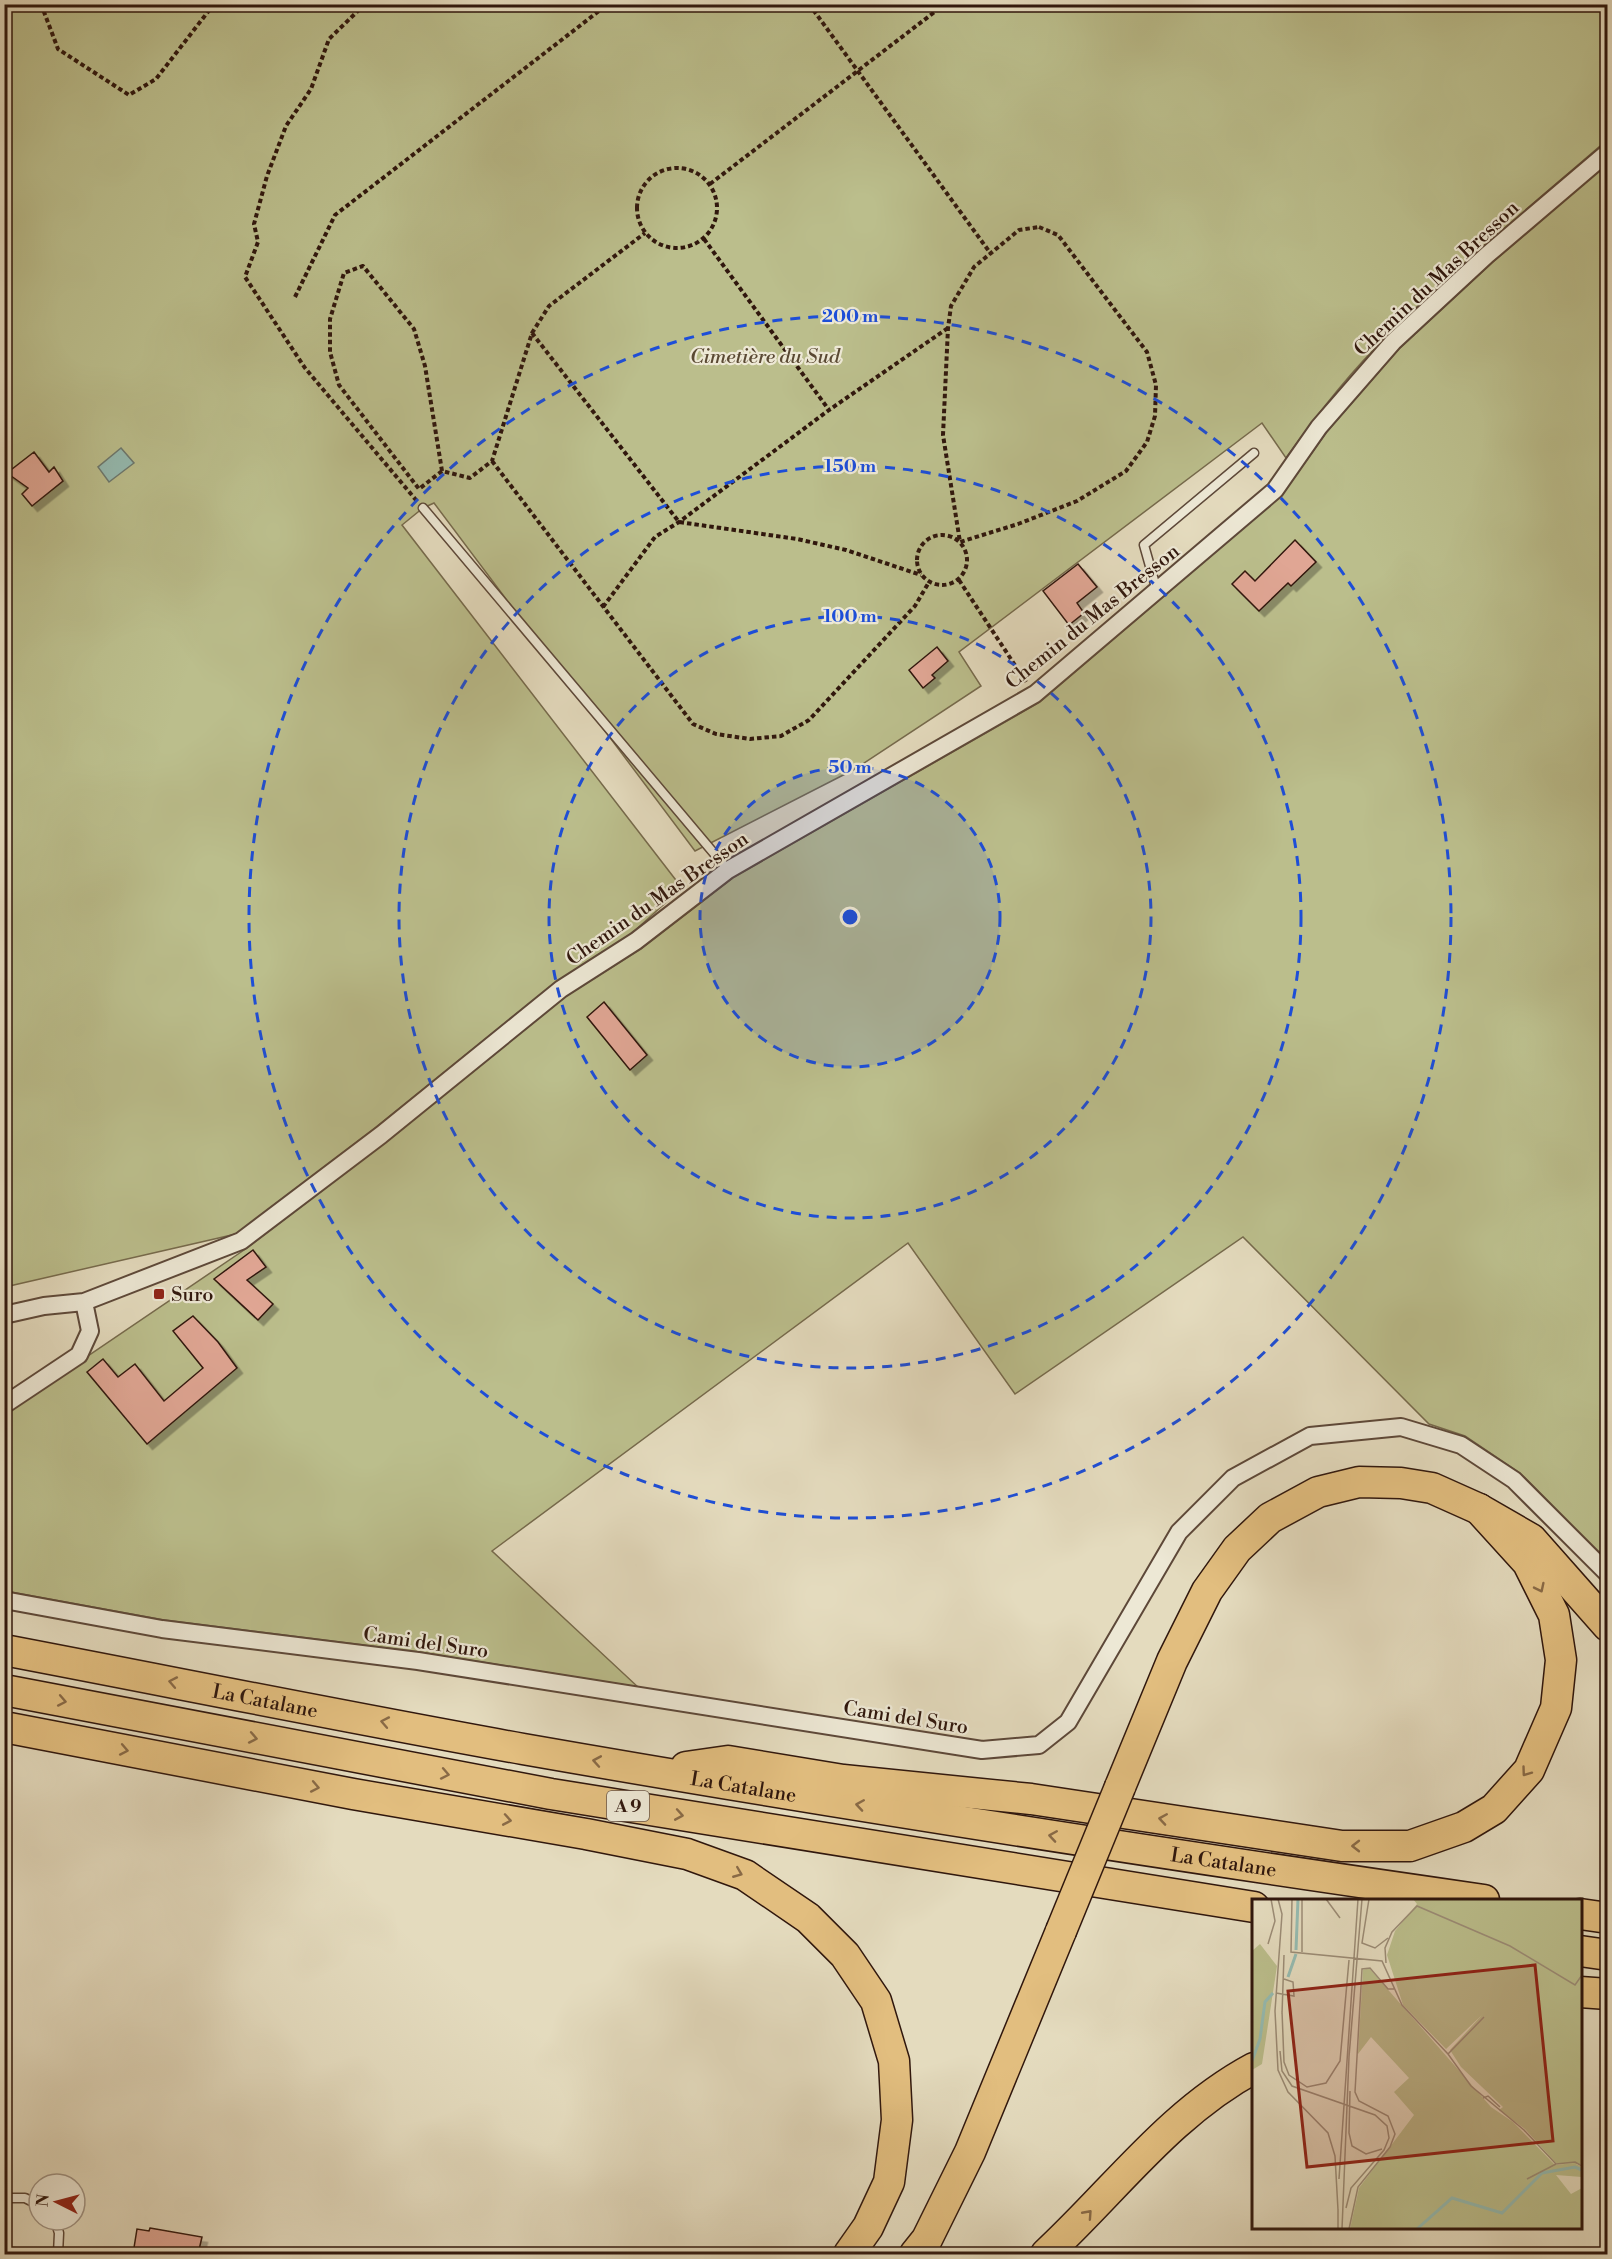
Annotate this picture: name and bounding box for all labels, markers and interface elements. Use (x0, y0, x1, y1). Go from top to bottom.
street label: Chemin du Mas Bresson (1349, 196, 1525, 362)
text: 200 m (822, 305, 879, 328)
park label: Cimetière du Sud (690, 345, 841, 370)
text: 150 m (824, 455, 877, 478)
street label: Chemin du Mas Bresson (1001, 539, 1185, 695)
text: 100 m (823, 605, 877, 628)
text: 50 m (828, 756, 872, 779)
street label: Chemin du Mas Bresson (562, 827, 754, 972)
centre of rings (840, 907, 860, 927)
place label: Suro (171, 1283, 214, 1308)
marker: Suro (152, 1287, 166, 1301)
one-way arrow (1533, 1581, 1544, 1592)
street label: Cami del Suro (362, 1622, 490, 1665)
one-way arrow (168, 1676, 178, 1689)
street label: La Catalane (210, 1680, 320, 1724)
one-way arrow (57, 1694, 67, 1707)
street label: Cami del Suro (842, 1696, 970, 1741)
one-way arrow (380, 1716, 390, 1729)
one-way arrow (248, 1731, 258, 1744)
one-way arrow (118, 1743, 128, 1756)
one-way arrow (593, 1756, 602, 1768)
one-way arrow (1522, 1765, 1533, 1776)
one-way arrow (440, 1767, 450, 1780)
street label: La Catalane (688, 1767, 798, 1809)
one-way arrow (310, 1780, 320, 1793)
road number: A 9 (607, 1791, 649, 1821)
one-way arrow (855, 1799, 865, 1812)
one-way arrow (673, 1808, 683, 1821)
one-way arrow (1159, 1813, 1168, 1825)
one-way arrow (503, 1814, 512, 1826)
one-way arrow (1048, 1831, 1057, 1843)
one-way arrow (1352, 1840, 1361, 1852)
street label: La Catalane (1169, 1843, 1278, 1884)
one-way arrow (731, 1866, 742, 1878)
inset map (1252, 1899, 1582, 2229)
north arrow (27, 2172, 87, 2232)
text: N (32, 2193, 54, 2208)
one-way arrow (1081, 2210, 1092, 2221)

